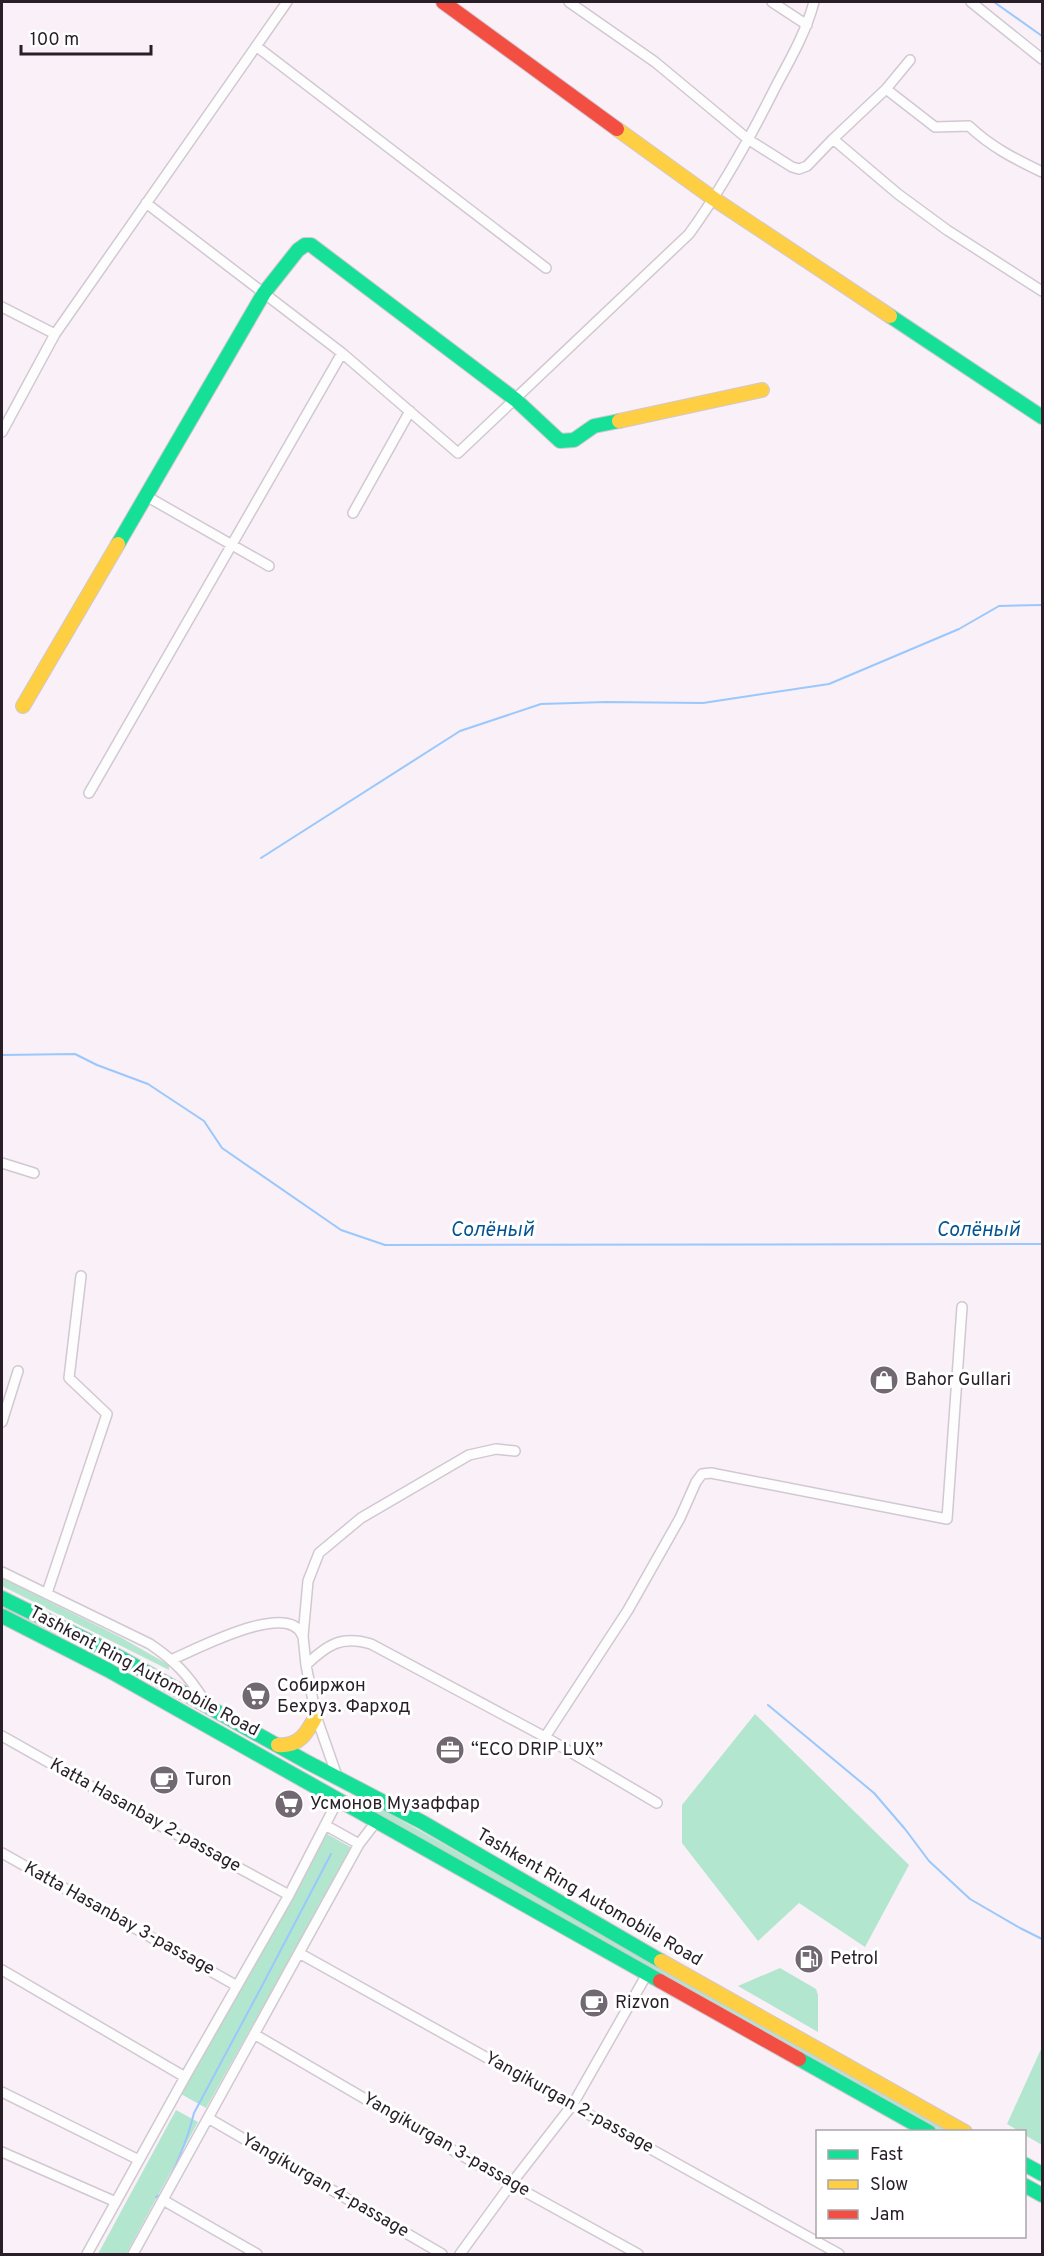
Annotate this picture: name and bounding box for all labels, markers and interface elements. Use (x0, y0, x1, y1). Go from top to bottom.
scale bar (21, 18, 152, 56)
text: 100 m (30, 29, 79, 52)
water label: Солёный (450, 1218, 535, 1244)
water label: Солёный (936, 1218, 1021, 1244)
shop icon: Bahor Gullari (868, 1364, 900, 1396)
place label: Bahor Gullari (905, 1369, 1011, 1392)
street label: Tashkent Ring Automobile Road (25, 1601, 263, 1743)
place label: Собиржон Бехруз. Фарход (277, 1675, 411, 1719)
supermarket icon: Собиржон Бехруз. Фарход (240, 1680, 272, 1712)
office icon: “ECO DRIP LUX” (434, 1734, 466, 1766)
place label: “ECO DRIP LUX” (471, 1739, 603, 1762)
street label: Katta Hasanbay 2-passage (45, 1754, 245, 1878)
cafe icon: Turon (148, 1764, 180, 1796)
place label: Turon (185, 1769, 232, 1792)
supermarket icon: Усмонов Музаффар (273, 1788, 305, 1820)
place label: Усмонов Музаффар (310, 1793, 480, 1816)
street label: Tashkent Ring Automobile Road (472, 1824, 706, 1972)
street label: Katta Hasanbay 3-passage (20, 1857, 218, 1981)
fuel station icon: Petrol (793, 1943, 825, 1975)
place label: Petrol (830, 1948, 878, 1971)
cafe icon: Rizvon (578, 1987, 610, 2019)
place label: Rizvon (615, 1992, 670, 2015)
street label: Yangikurgan 2-passage (480, 2047, 658, 2159)
street label: Yangikurgan 3-passage (358, 2088, 534, 2202)
street label: Yangikurgan 4-passage (237, 2129, 413, 2243)
legend (816, 2130, 1026, 2238)
text: Fast (870, 2144, 903, 2167)
text: Slow (870, 2174, 908, 2197)
text: Jam (870, 2204, 905, 2227)

